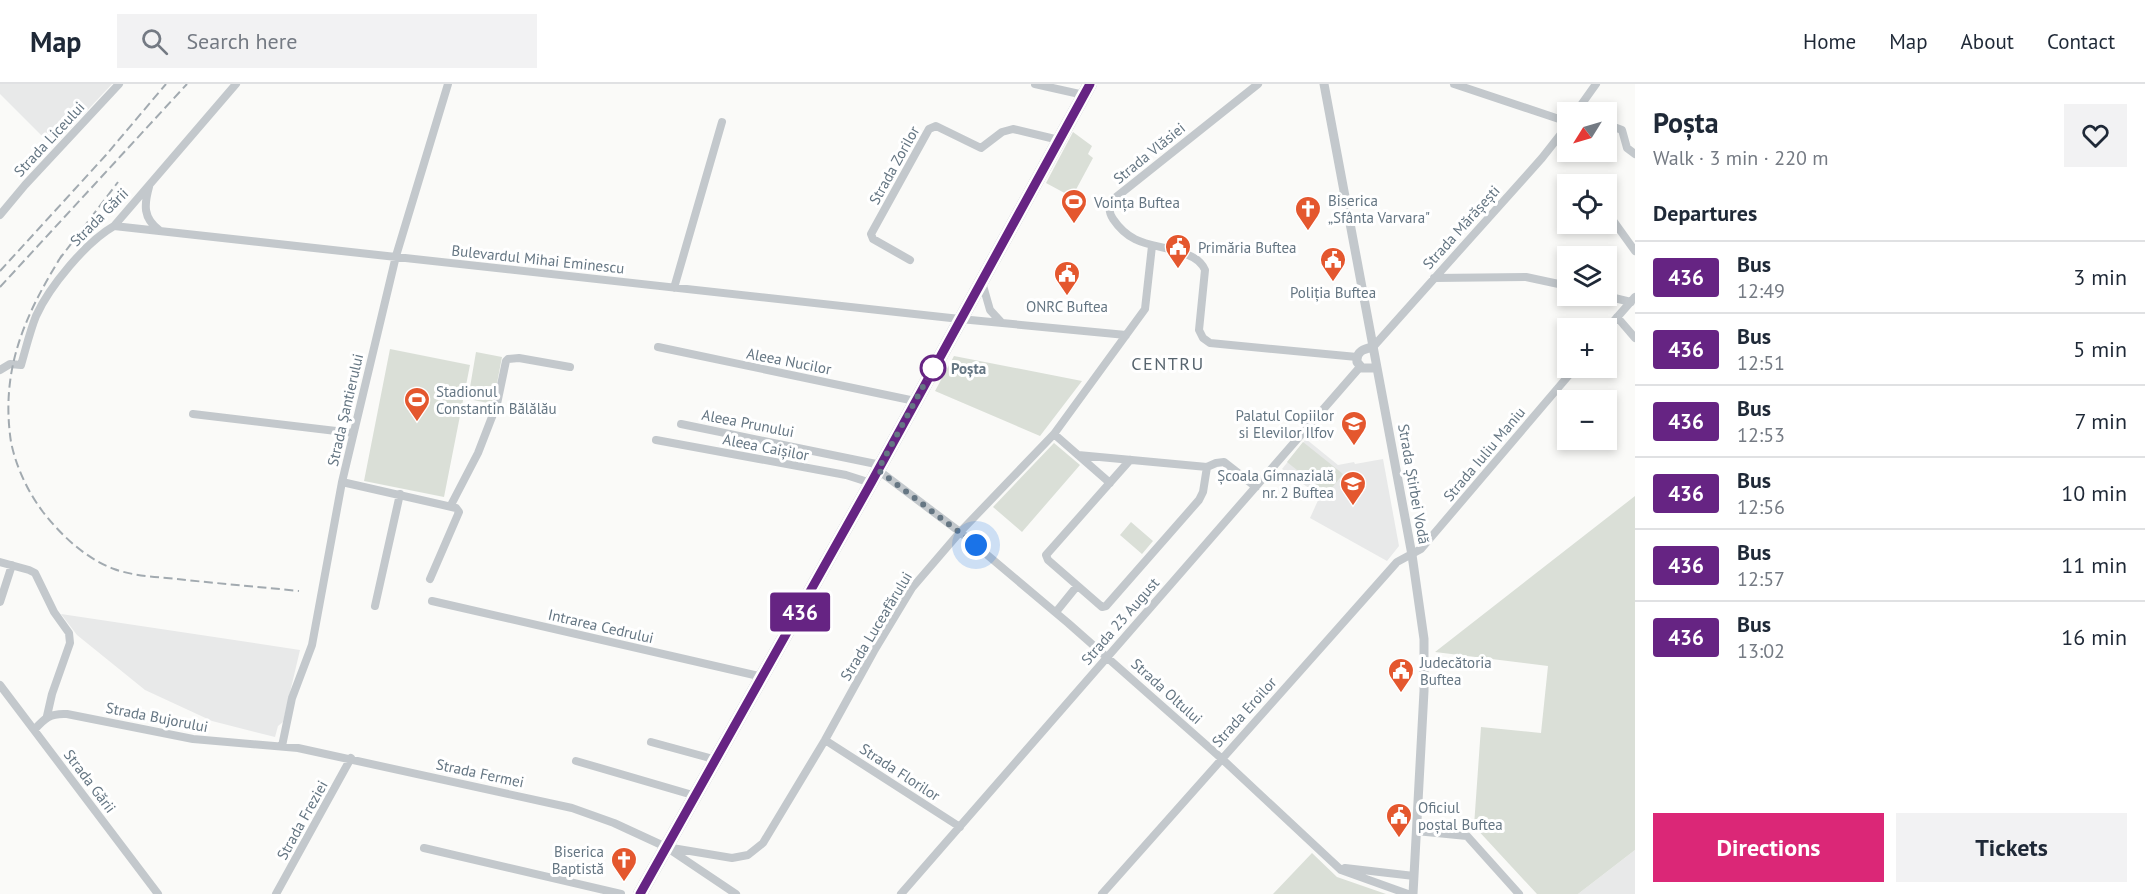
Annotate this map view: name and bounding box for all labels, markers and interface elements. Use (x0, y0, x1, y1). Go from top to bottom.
search box (117, 14, 537, 68)
text: Map (30, 23, 81, 60)
icon: search (138, 25, 171, 58)
text: Search here (186, 27, 297, 55)
text: Home (1803, 28, 1856, 55)
text: Map (1889, 28, 1928, 55)
text: About (1961, 28, 2014, 55)
text: Contact (2047, 28, 2115, 55)
street label: Strada Liceului (9, 98, 89, 180)
north arrow (1557, 102, 1617, 162)
map controls (1557, 102, 1617, 450)
text: Poșta (1653, 104, 1719, 141)
button: heart (2064, 104, 2127, 167)
street label: Strada Vlăsiei (1109, 118, 1189, 188)
street label: Strada Zorilor (865, 122, 923, 208)
text: Walk · 3 min · 220 m (1653, 145, 1829, 171)
button: locate (1557, 174, 1617, 234)
street label: Strada Mărășești (1418, 181, 1504, 273)
street label: Strada Gării (66, 184, 132, 250)
sports icon: Voința Buftea (1059, 187, 1089, 225)
place label: Biserica „Sfânta Varvara" (1328, 191, 1430, 227)
place label: Voința Buftea (1093, 193, 1180, 212)
church icon: Biserica „Sfânta Varvara" (1293, 194, 1323, 232)
text: Departures (1653, 199, 1757, 227)
public building icon: Primăria Buftea (1163, 232, 1193, 270)
place label: Primăria Buftea (1198, 238, 1297, 257)
street label: Bulevardul Mihai Eminescu (451, 240, 625, 278)
public building icon: Poliția Buftea (1318, 245, 1348, 283)
button: layers (1557, 246, 1617, 306)
text: Bus (1737, 250, 1771, 278)
public building icon: ONRC Buftea (1052, 259, 1082, 297)
text: 3 min (2073, 263, 2127, 291)
text: 436 (1668, 264, 1704, 291)
text: 12:49 (1737, 278, 1785, 304)
place label: Poliția Buftea (1290, 283, 1376, 302)
place label: ONRC Buftea (1026, 297, 1108, 316)
button: + (1557, 318, 1617, 378)
text: Bus (1737, 322, 1771, 350)
text: 5 min (2073, 335, 2127, 363)
text: 436 (1668, 336, 1704, 363)
street label: Aleea Nucilor (745, 343, 833, 379)
text: 12:51 (1737, 350, 1785, 376)
street label: Strada Șantierului (323, 352, 367, 468)
district label: CENTRU (1131, 352, 1205, 375)
marker: Poșta (920, 355, 946, 381)
place label: Poșta (951, 359, 986, 378)
place label: Stadionul Constantin Bălălău (436, 382, 557, 418)
sports icon: Stadionul Constantin Bălălău (402, 385, 432, 423)
button: − (1557, 390, 1617, 450)
text: Bus (1737, 394, 1771, 422)
street label: Strada Iuliu Maniu (1439, 403, 1529, 505)
street label: Aleea Prunului (700, 405, 796, 441)
place label: Palatul Copiilor si Elevilor Ilfov (1236, 406, 1335, 442)
text: 7 min (2075, 407, 2127, 435)
text: 436 (1668, 408, 1704, 435)
school or university icon: Palatul Copiilor si Elevilor Ilfov (1339, 409, 1369, 447)
street label: Strada Știrbei Vodă (1394, 422, 1434, 546)
text: 12:53 (1737, 422, 1785, 448)
street label: Aleea Caișilor (721, 429, 811, 465)
place label: Școala Gimnazială nr. 2 Buftea (1217, 466, 1334, 502)
text: Bus (1737, 466, 1771, 494)
school or university icon: Școala Gimnazială nr. 2 Buftea (1338, 469, 1368, 507)
text: 10 min (2061, 479, 2127, 507)
text: 436 (1668, 480, 1704, 507)
text: 12:56 (1737, 494, 1785, 520)
your location (961, 530, 991, 560)
text: Bus (1737, 538, 1771, 566)
text: 11 min (2061, 551, 2127, 579)
text: 436 (1668, 552, 1704, 579)
text: 12:57 (1737, 566, 1785, 592)
street label: Strada Luceafărului (836, 568, 916, 684)
street label: Strada 23 August (1077, 573, 1163, 669)
line badge: 436 (766, 592, 834, 632)
text: 436 (782, 599, 818, 626)
street label: Intrarea Cedrului (546, 605, 656, 647)
text: Bus (1737, 610, 1771, 638)
text: 16 min (2061, 623, 2127, 651)
text: 436 (1668, 624, 1704, 651)
text: 13:02 (1737, 638, 1785, 664)
place label: Judecătoria Buftea (1419, 653, 1492, 689)
street label: Strada Oltului (1127, 654, 1207, 728)
public building icon: Judecătoria Buftea (1386, 656, 1416, 694)
street label: Strada Eroilor (1208, 673, 1280, 751)
street label: Strada Bujorului (104, 698, 210, 736)
street label: Strada Florilor (856, 739, 944, 805)
street label: Strada Gării (60, 745, 120, 817)
street label: Strada Fermei (434, 754, 526, 792)
street label: Strada Freziei (272, 777, 332, 863)
place label: Oficiul poștal Buftea (1418, 798, 1503, 834)
public building icon: Oficiul poștal Buftea (1384, 801, 1414, 839)
button: Directions (1653, 813, 1884, 882)
button: Tickets (1896, 813, 2127, 882)
place label: Biserica Baptistă (552, 842, 604, 878)
church icon: Biserica Baptistă (609, 845, 639, 883)

